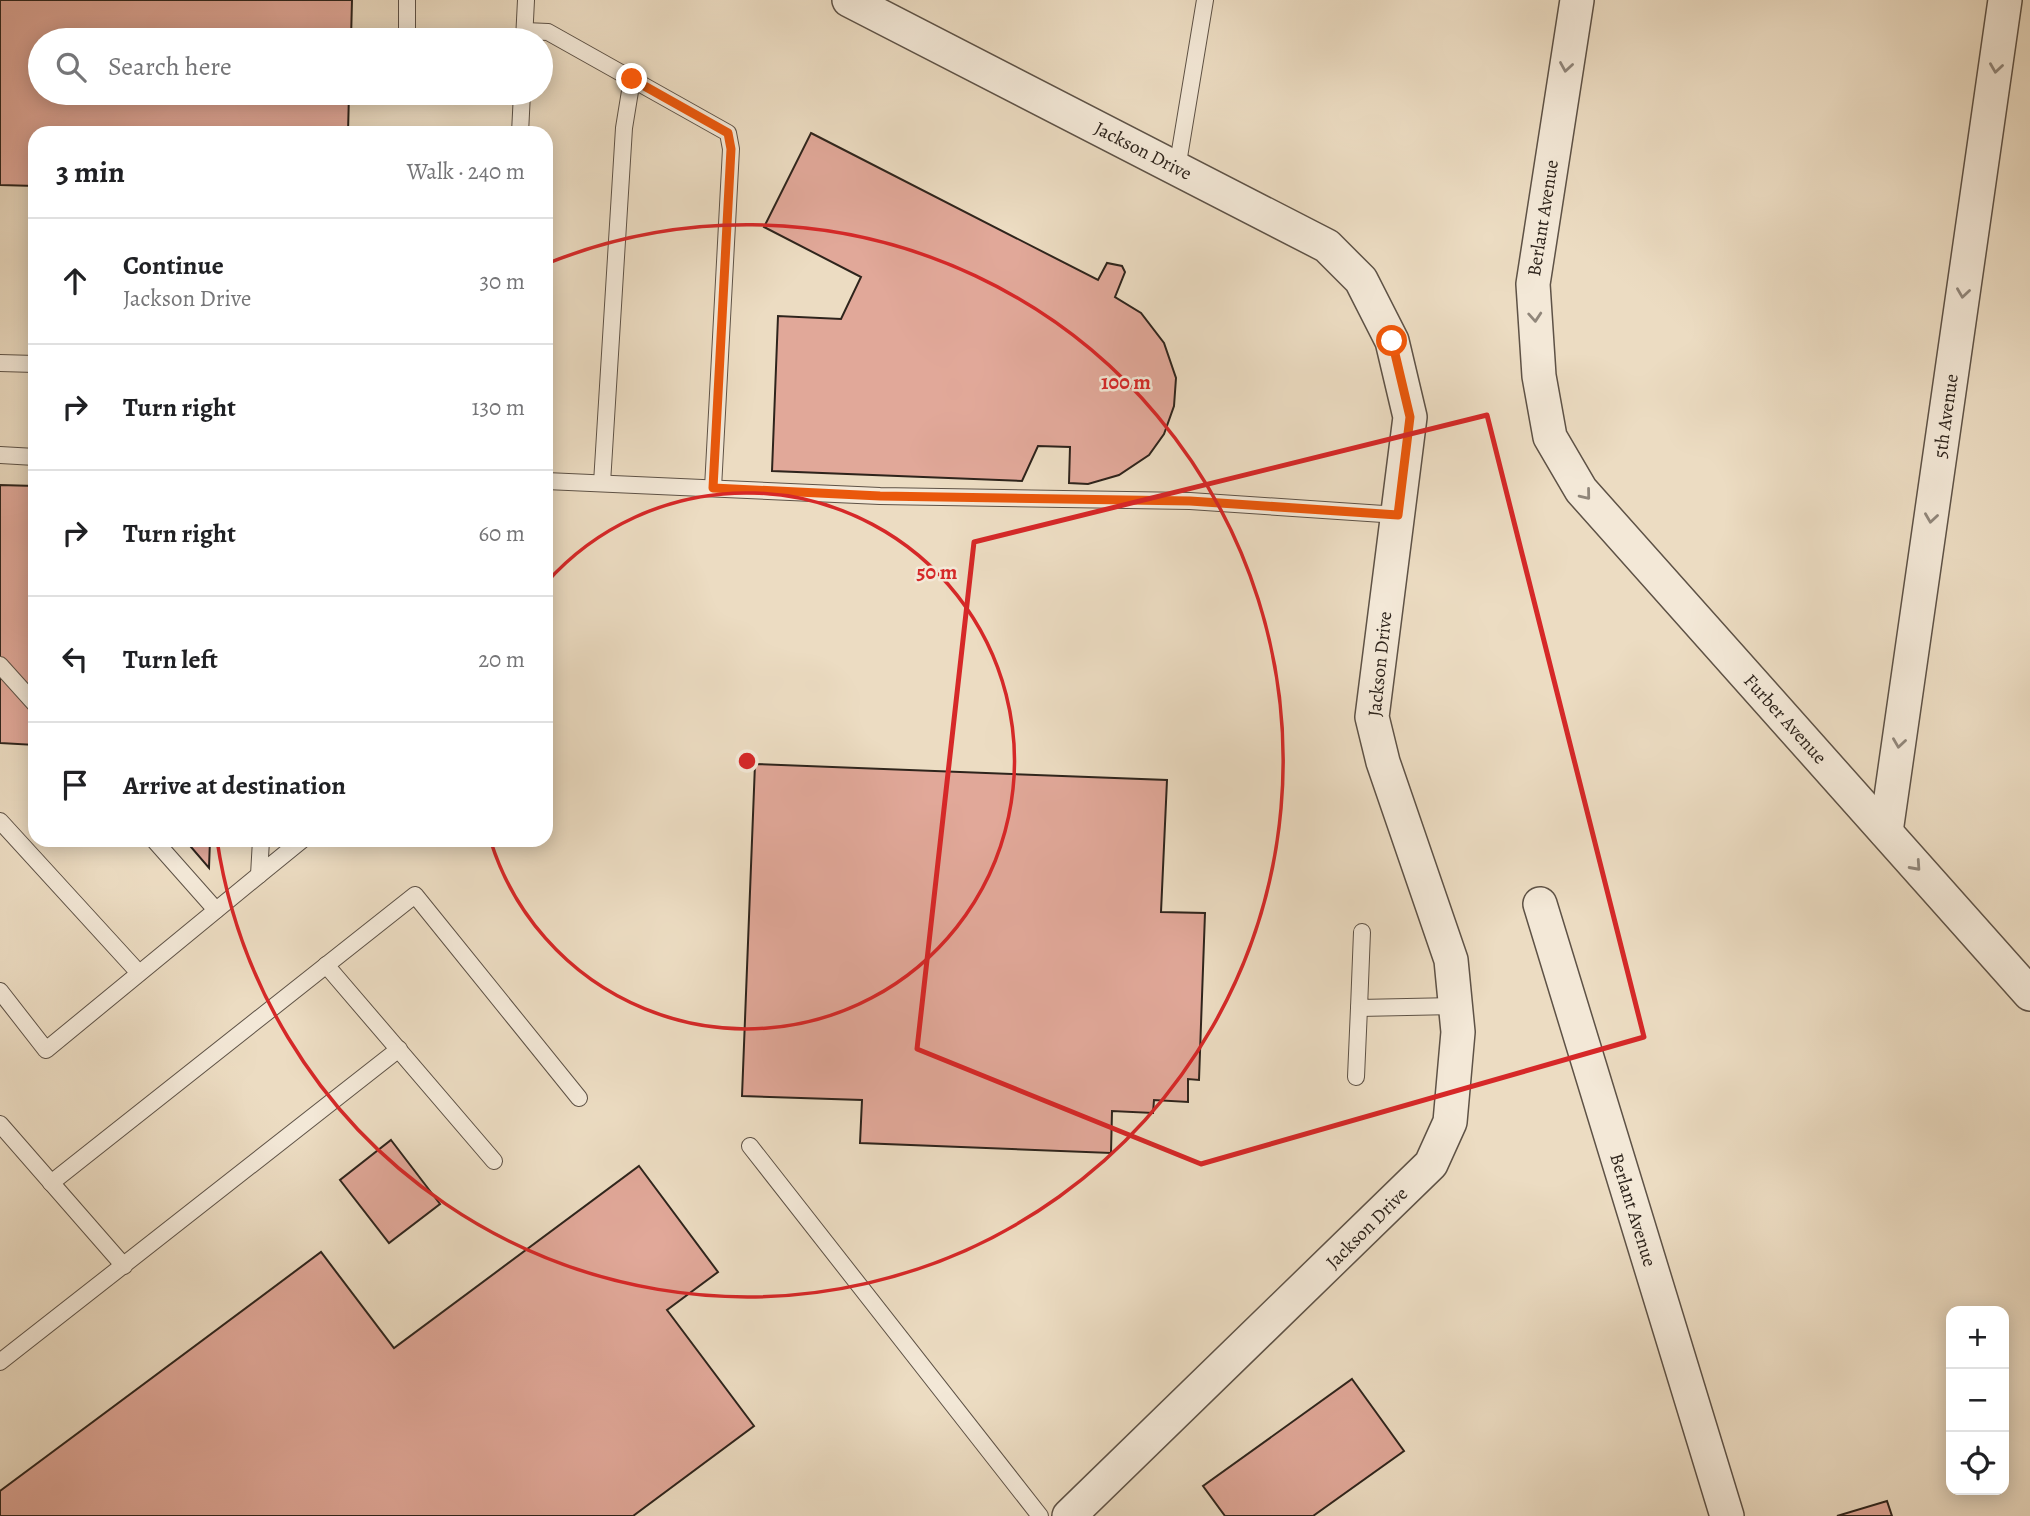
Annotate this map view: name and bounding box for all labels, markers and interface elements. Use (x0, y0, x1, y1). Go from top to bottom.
search box (28, 28, 553, 105)
icon: search (52, 48, 90, 86)
text: Search here (108, 49, 232, 84)
one-way arrow (1559, 62, 1574, 73)
one-way arrow (1988, 62, 2003, 73)
route end (616, 63, 647, 94)
street label: Jackson Drive (1090, 115, 1196, 187)
text: 3 min (56, 152, 125, 192)
text: Walk · 240 m (407, 156, 525, 187)
street label: Berlant Avenue (1521, 158, 1565, 278)
text: Continue (123, 248, 224, 283)
icon: ahead (56, 262, 94, 300)
text: 30 m (479, 266, 525, 297)
text: Jackson Drive (123, 283, 251, 314)
one-way arrow (1956, 287, 1971, 299)
one-way arrow (1527, 312, 1542, 323)
route start (1376, 325, 1407, 356)
text: 100 m (1101, 368, 1151, 396)
street label: 5th Avenue (1927, 372, 1965, 460)
icon: right (56, 388, 94, 426)
text: Turn right (123, 390, 236, 425)
text: 130 m (472, 392, 525, 423)
one-way arrow (1578, 486, 1590, 499)
one-way arrow (1924, 512, 1939, 524)
icon: right (56, 514, 94, 552)
text: Turn right (123, 516, 236, 551)
text: 60 m (478, 518, 525, 549)
text: 50 m (917, 558, 958, 586)
street label: Jackson Drive (1362, 610, 1398, 718)
icon: left (56, 640, 94, 678)
text: Turn left (123, 642, 218, 677)
text: 20 m (478, 644, 525, 675)
street label: Furber Avenue (1738, 668, 1832, 770)
one-way arrow (1891, 737, 1906, 749)
centre of rings (735, 749, 759, 773)
icon: arrive (56, 766, 94, 804)
text: Arrive at destination (123, 768, 346, 803)
one-way arrow (1908, 858, 1920, 871)
street label: Berlant Avenue (1603, 1150, 1663, 1270)
street label: Jackson Drive (1320, 1181, 1414, 1275)
map controls (1946, 1306, 2009, 1495)
button: + (1946, 1306, 2009, 1369)
button: − (1946, 1369, 2009, 1432)
button: locate (1946, 1432, 2009, 1495)

